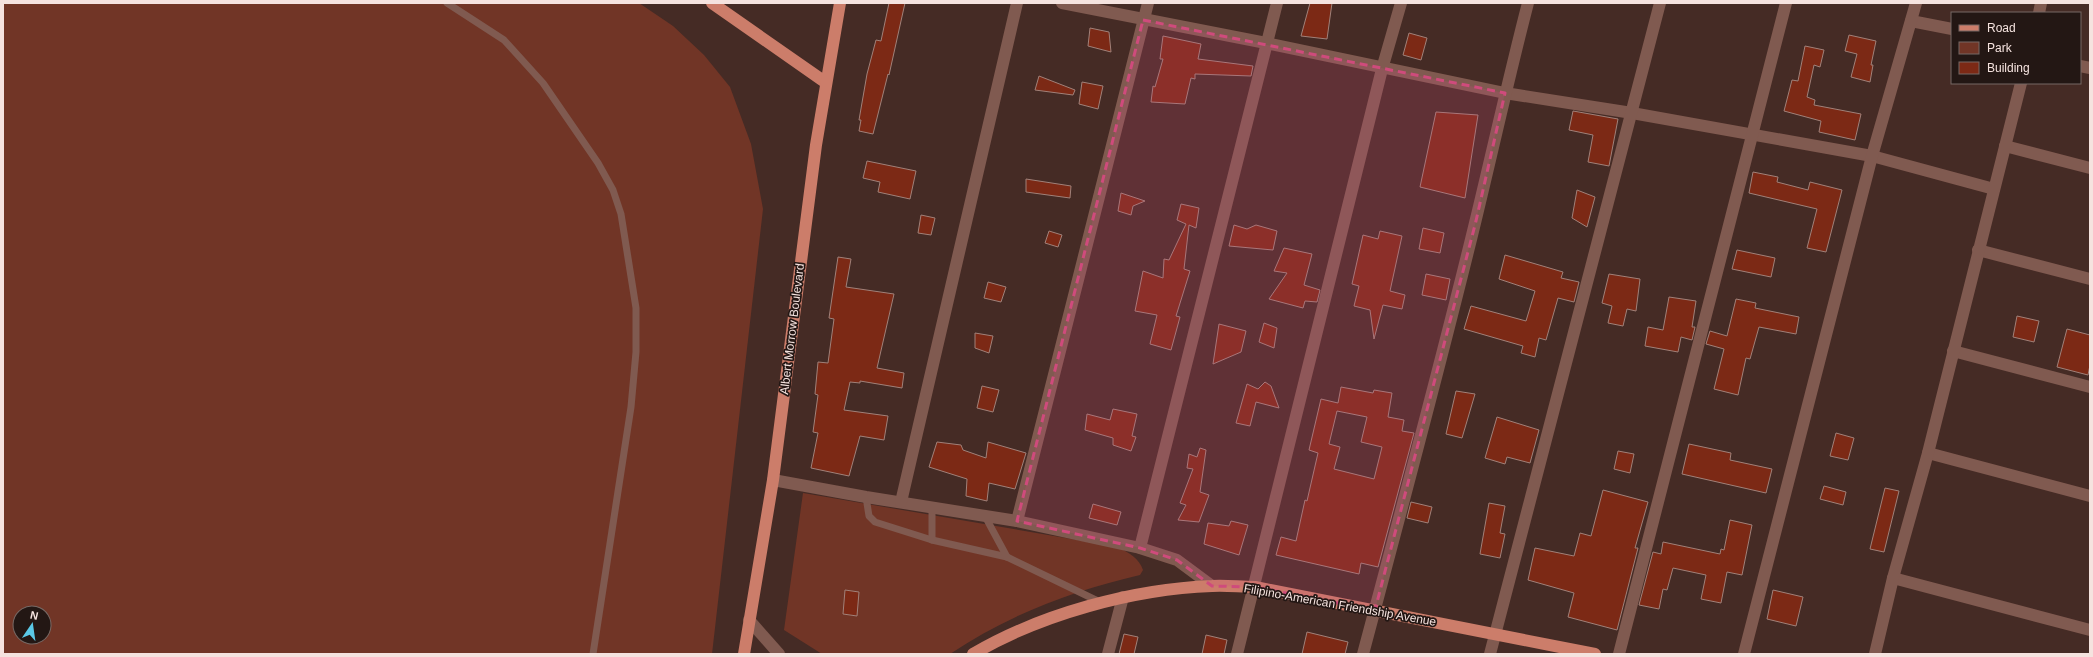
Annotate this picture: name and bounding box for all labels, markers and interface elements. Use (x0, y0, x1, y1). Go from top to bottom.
legend (1951, 12, 2081, 84)
text: Road (1987, 21, 2016, 35)
text: Park (1987, 41, 2013, 55)
text: Building (1987, 61, 2030, 75)
street label: Albert Morrow Boulevard (777, 263, 807, 395)
street label: Filipino-American Friendship Avenue (1243, 581, 1438, 629)
north arrow (12, 605, 52, 645)
text: N (29, 609, 40, 622)

